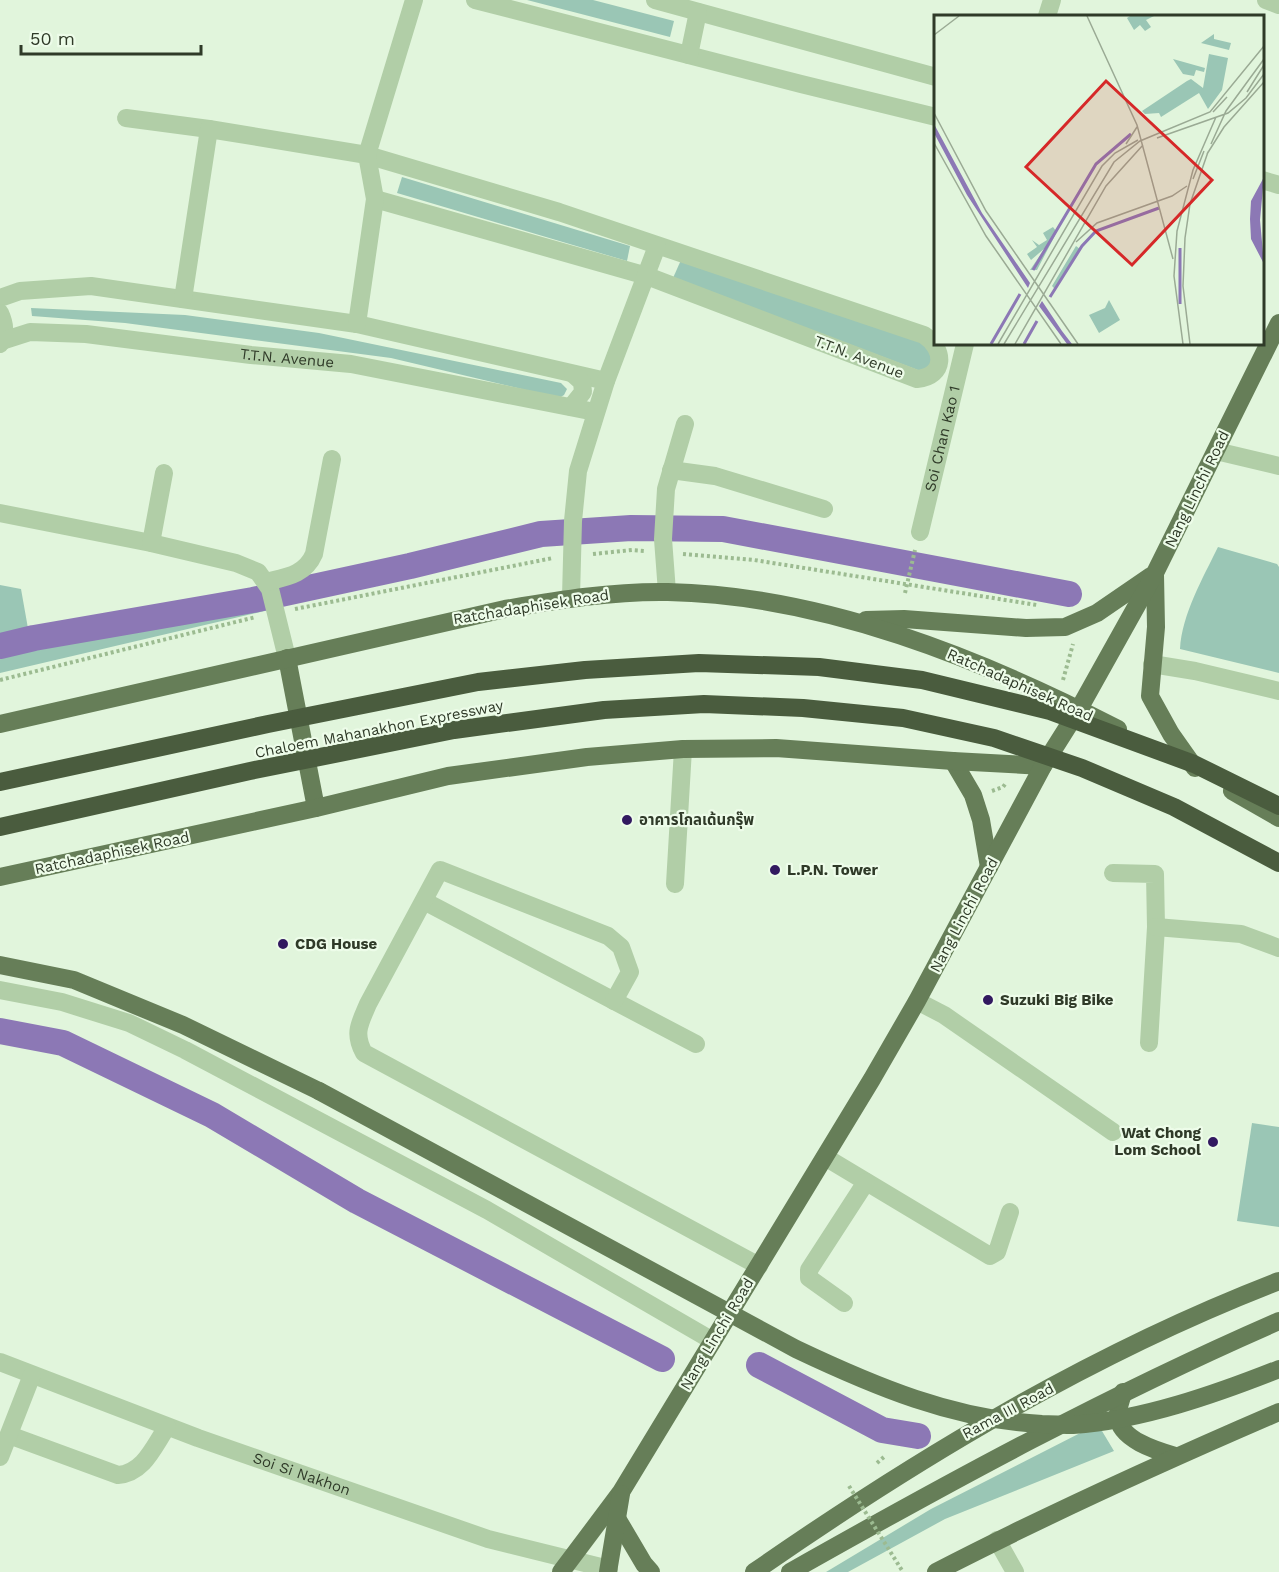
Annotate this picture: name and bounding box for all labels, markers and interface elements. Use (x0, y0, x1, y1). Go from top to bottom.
inset map (934, 15, 1264, 345)
scale bar (21, 18, 201, 56)
text: 50 m (30, 28, 75, 49)
street label: T.T.N. Avenue (812, 332, 906, 382)
street label: T.T.N. Avenue (239, 345, 335, 371)
street label: Soi Chan Kao 1 (921, 384, 964, 493)
street label: Nang Linchi Road (1161, 428, 1233, 550)
street label: Ratchadaphisek Road (452, 586, 610, 628)
street label: Ratchadaphisek Road (944, 645, 1096, 725)
street label: Chaloem Mahanakhon Expressway (253, 696, 505, 762)
place label: อาคารโกลเด้นกรุ๊พ (639, 811, 754, 829)
marker: อาคารโกลเด้นกรุ๊พ (620, 813, 634, 827)
street label: Ratchadaphisek Road (33, 828, 191, 878)
street label: Nang Linchi Road (926, 855, 1002, 975)
place label: L.P.N. Tower (787, 861, 878, 879)
marker: L.P.N. Tower (768, 863, 782, 877)
place label: CDG House (295, 935, 377, 953)
marker: CDG House (276, 937, 290, 951)
place label: Suzuki Big Bike (1000, 991, 1114, 1009)
marker: Suzuki Big Bike (981, 993, 995, 1007)
place label: Wat Chong Lom School (1114, 1124, 1202, 1159)
marker: Wat Chong Lom School (1206, 1135, 1220, 1149)
street label: Nang Linchi Road (676, 1275, 758, 1393)
street label: Rama III Road (959, 1379, 1057, 1443)
street label: Soi Si Nakhon (251, 1449, 353, 1499)

